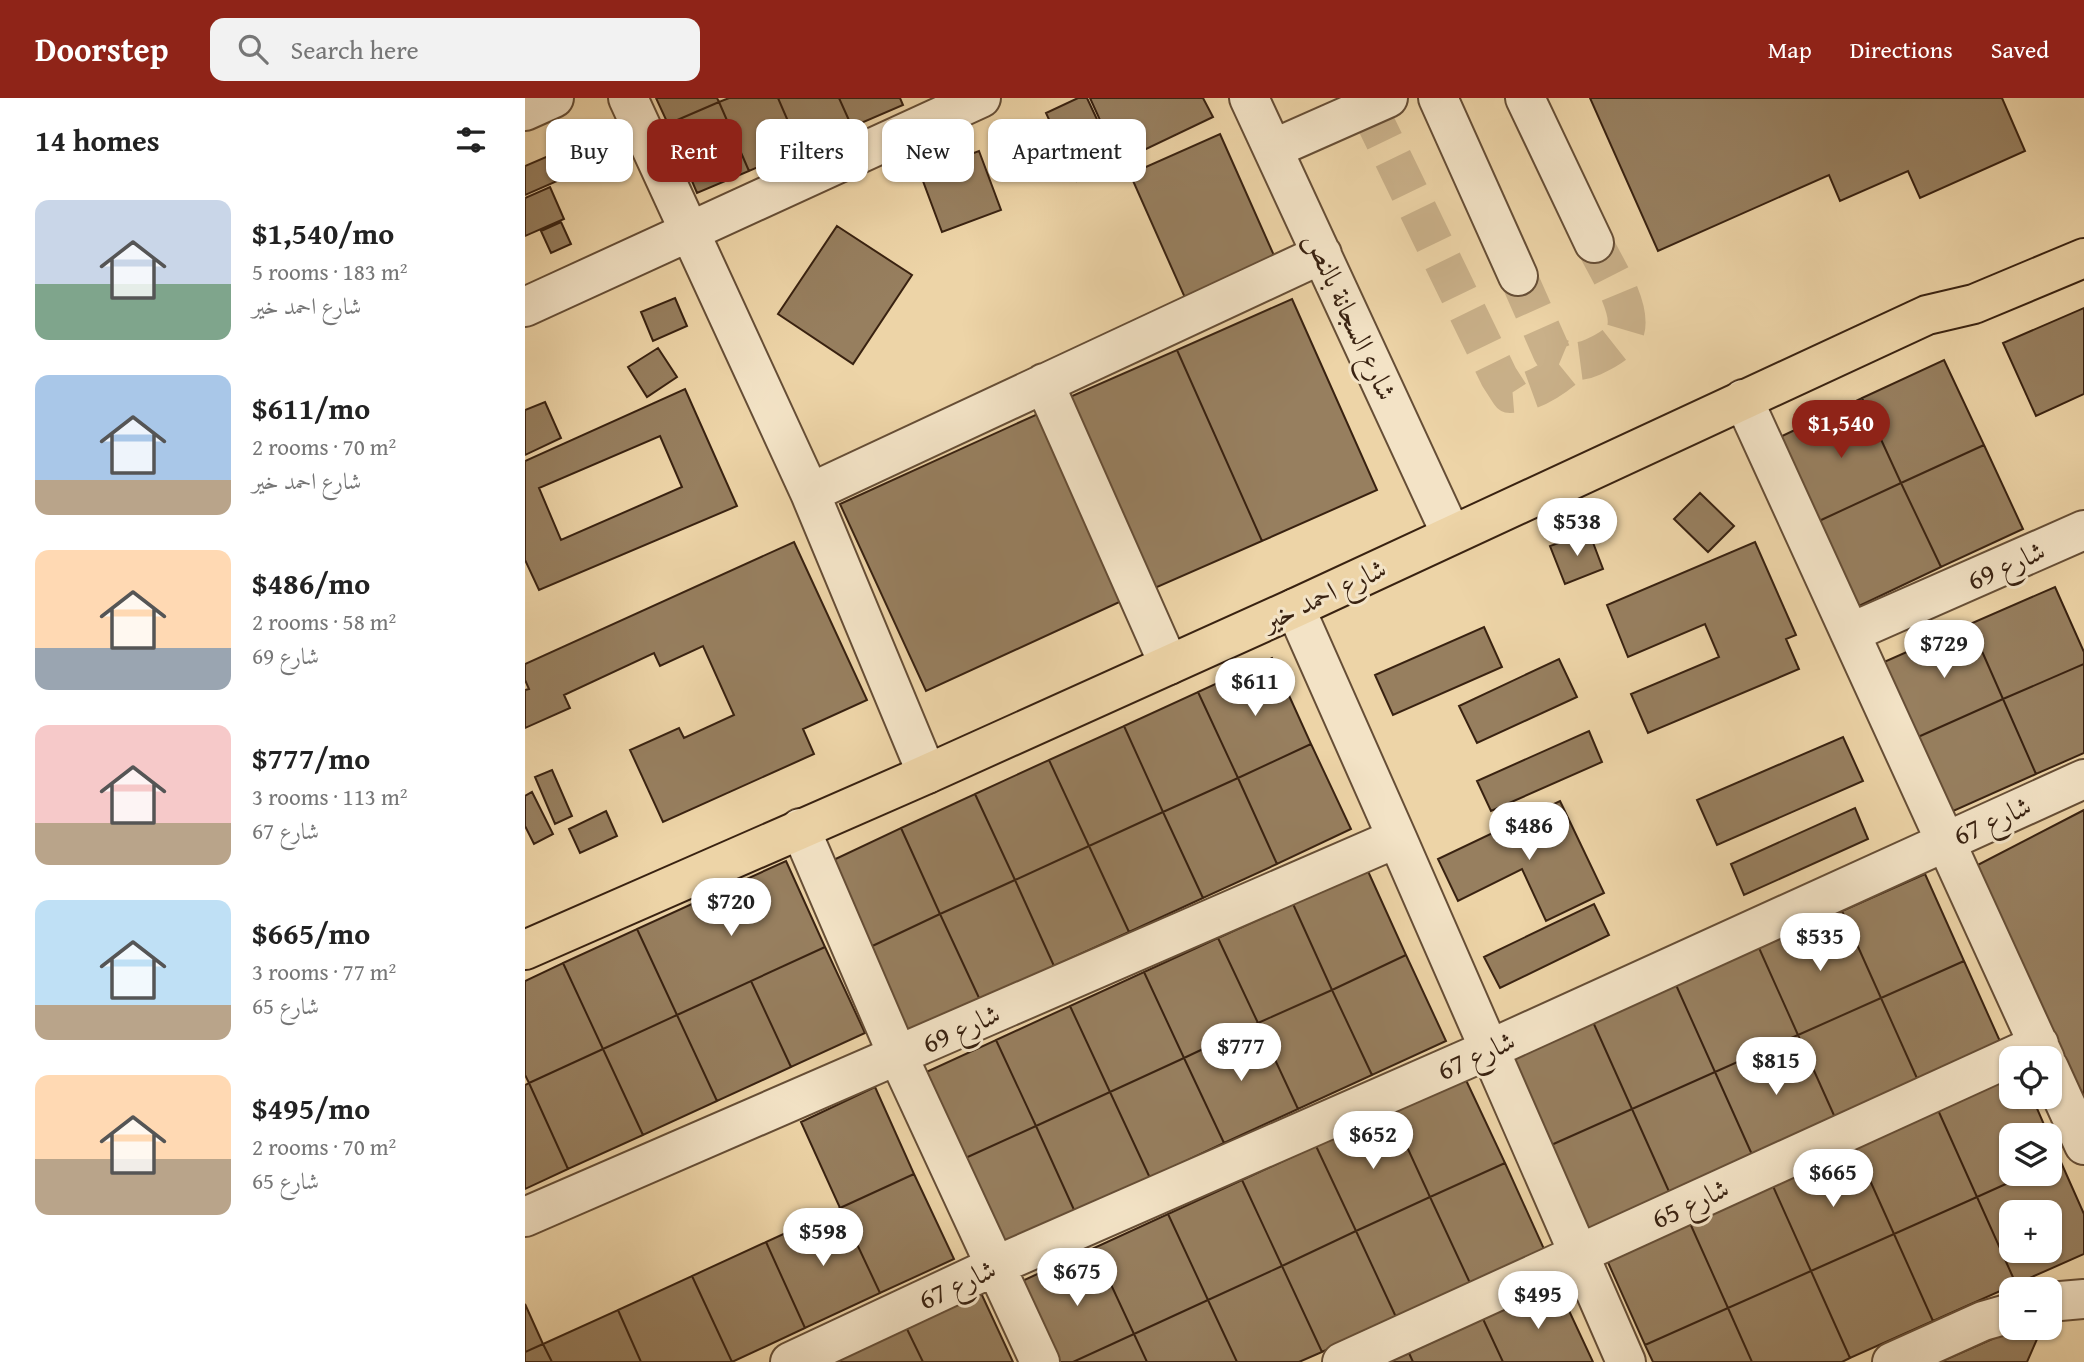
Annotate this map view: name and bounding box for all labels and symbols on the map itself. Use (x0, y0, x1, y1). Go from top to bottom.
street label: شارع السجانة بالنص (1291, 225, 1408, 408)
pin: $1,540 (1784, 400, 1898, 460)
pin: $538 (1536, 498, 1618, 558)
street label: شارع 69 (1960, 529, 2053, 604)
street label: شارع احمد خير (1252, 547, 1394, 645)
pin: $729 (1903, 620, 1985, 680)
pin: $611 (1214, 658, 1296, 718)
street label: شارع 67 (1946, 784, 2039, 859)
pin: $486 (1488, 802, 1570, 862)
pin: $720 (690, 878, 772, 938)
pin: $535 (1779, 914, 1861, 973)
street label: شارع 69 (915, 992, 1008, 1067)
street label: شارع 67 (1430, 1019, 1523, 1094)
pin: $777 (1200, 1024, 1282, 1083)
pin: $815 (1735, 1038, 1817, 1097)
pin: $652 (1332, 1112, 1414, 1171)
pin: $665 (1792, 1150, 1874, 1209)
street label: شارع 65 (1644, 1167, 1737, 1242)
pin: $598 (782, 1208, 864, 1268)
street label: شارع 67 (911, 1248, 1004, 1323)
pin: $675 (1036, 1248, 1118, 1308)
pin: $495 (1497, 1272, 1579, 1331)

